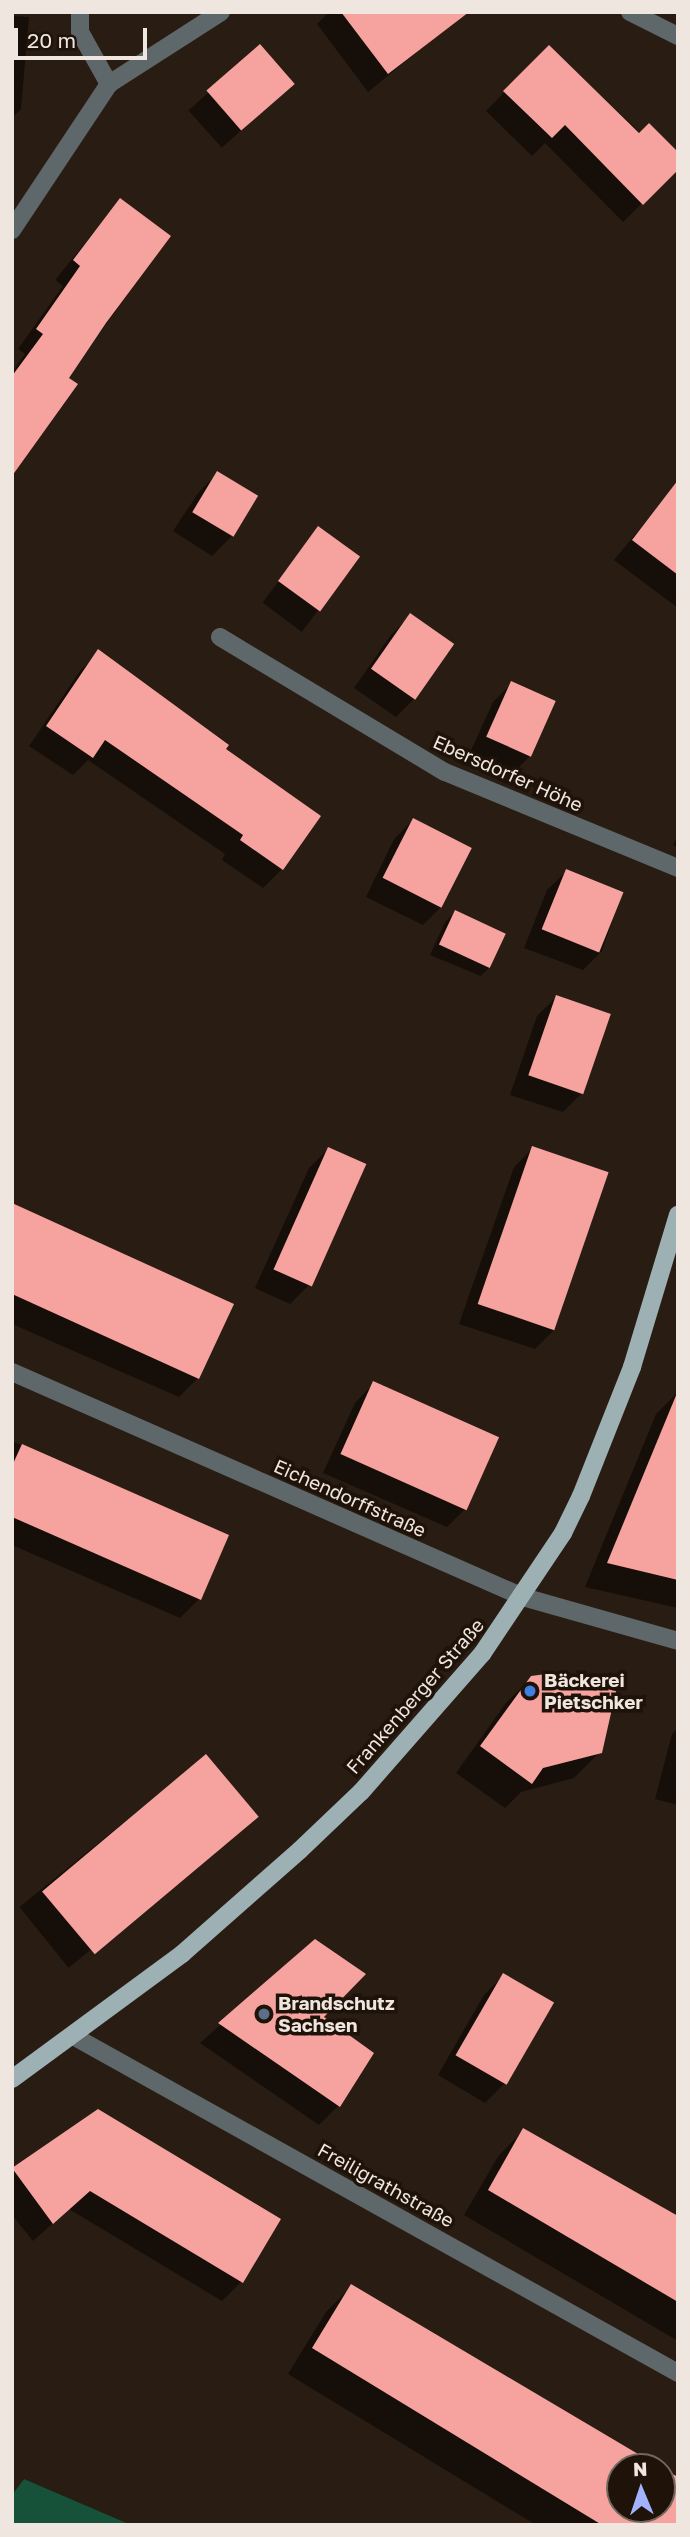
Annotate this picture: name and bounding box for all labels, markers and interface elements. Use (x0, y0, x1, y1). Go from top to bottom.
scale bar (18, 14, 150, 58)
text: 20 m (27, 27, 76, 53)
street label: Ebersdorfer Höhe (430, 730, 586, 816)
street label: Eichendorffstraße (270, 1454, 430, 1542)
street label: Frankenberger Straße (341, 1614, 489, 1778)
place label: Bäckerei Pietschker (544, 1669, 643, 1713)
marker: Bäckerei Pietschker (522, 1683, 538, 1699)
place label: Brandschutz Sachsen (278, 1992, 395, 2036)
marker: Brandschutz Sachsen (256, 2006, 272, 2022)
street label: Freiligrathstraße (314, 2138, 458, 2232)
north arrow (606, 2453, 676, 2523)
text: N (633, 2457, 648, 2480)

